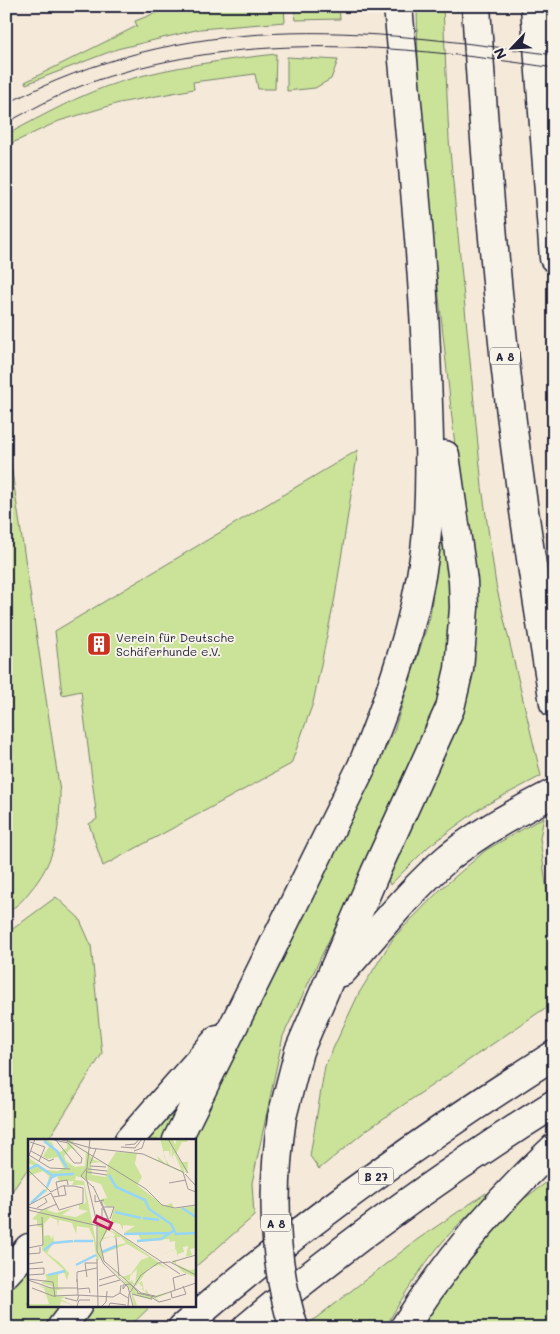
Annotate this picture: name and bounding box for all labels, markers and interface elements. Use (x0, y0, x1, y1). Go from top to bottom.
north arrow (488, 22, 538, 72)
text: N (489, 45, 511, 63)
road number: A 8 (490, 348, 520, 364)
place label: Verein für Deutsche Schäferhunde e.V. (116, 629, 234, 659)
building icon: Verein für Deutsche Schäferhunde e.V. (86, 631, 112, 657)
inset map (28, 1139, 195, 1306)
road number: B 27 (358, 1168, 394, 1184)
road number: A 8 (261, 1214, 291, 1232)

